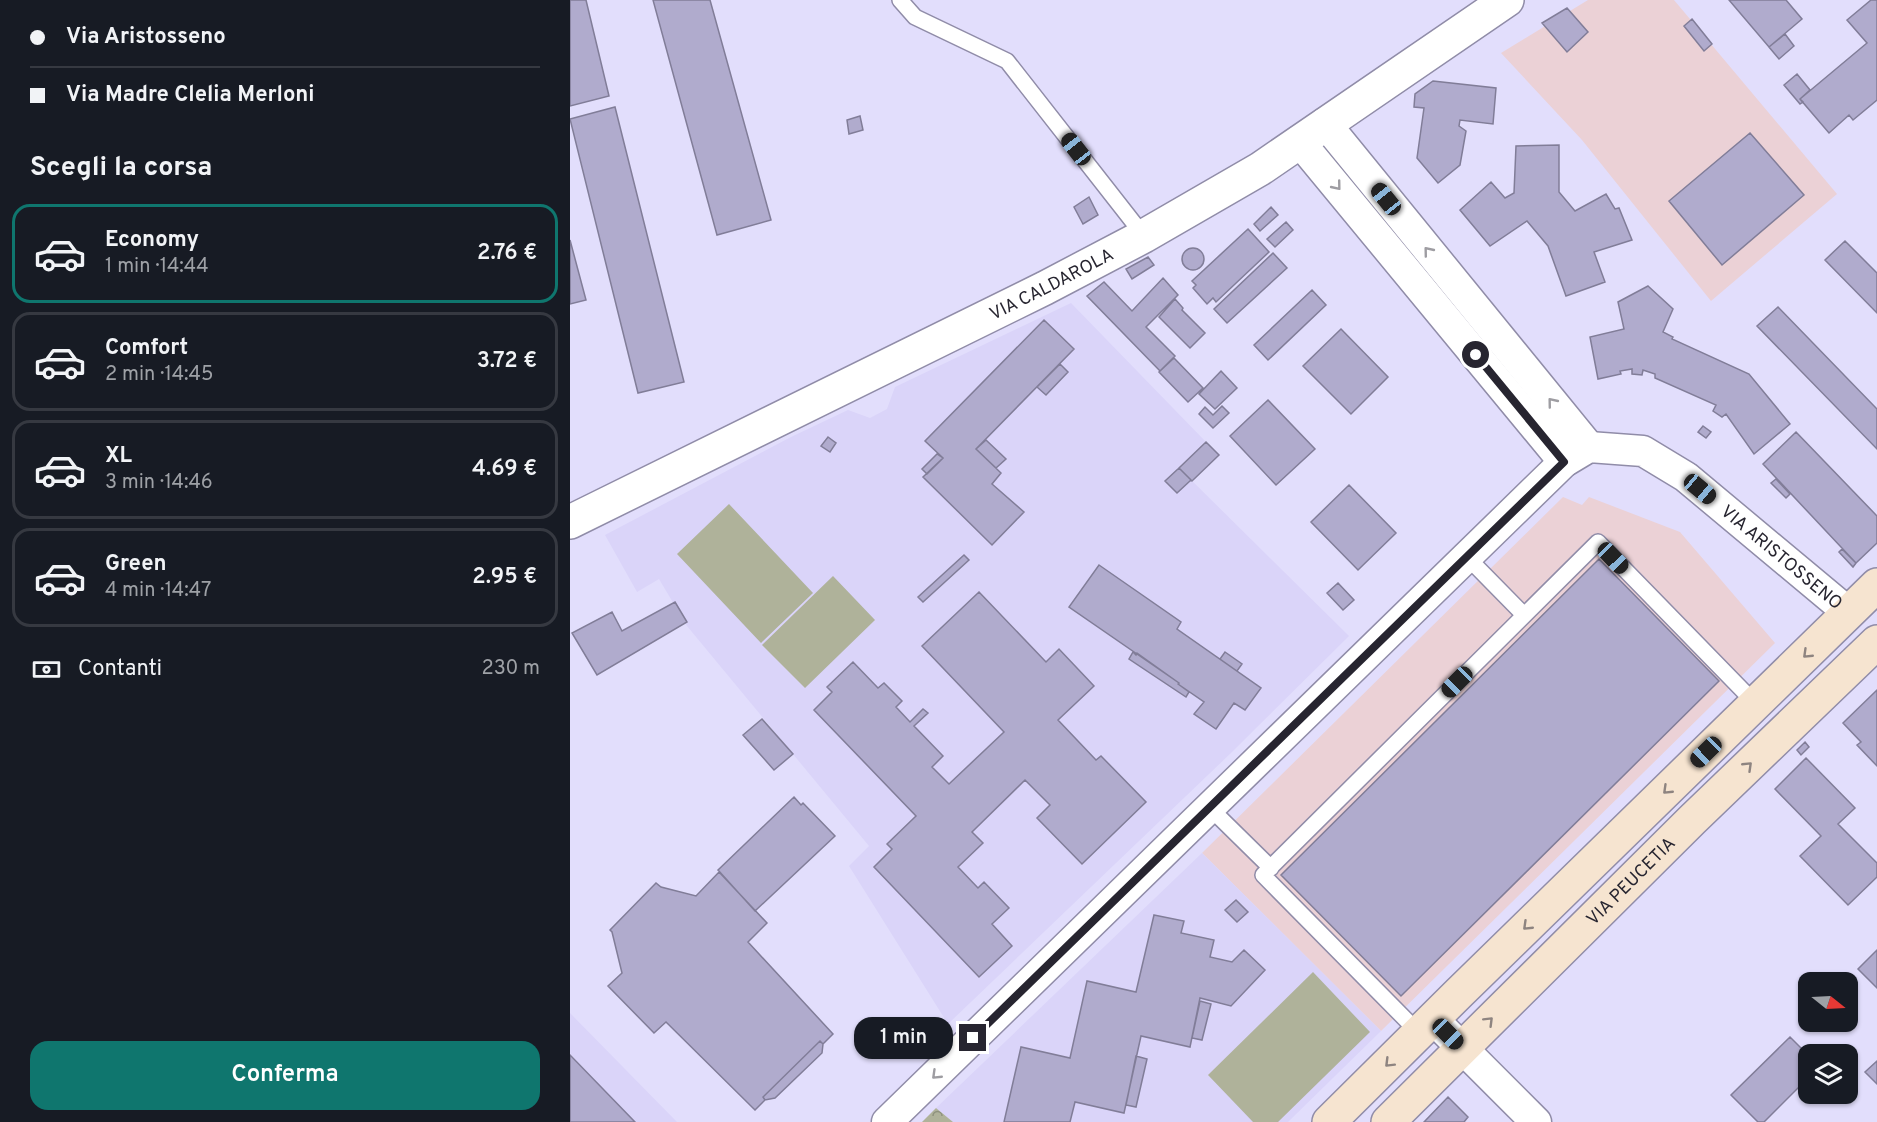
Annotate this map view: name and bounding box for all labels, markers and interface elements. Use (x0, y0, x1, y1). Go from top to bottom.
text: Via Aristosseno (66, 24, 226, 51)
text: Via Madre Clelia Merloni (66, 82, 314, 109)
car (1058, 129, 1094, 169)
text: Scegli la corsa (30, 151, 212, 185)
one-way arrow (1329, 179, 1340, 190)
car (1368, 179, 1404, 219)
icon: car (33, 227, 87, 281)
text: Economy (105, 227, 199, 254)
text: 2.76 € (477, 240, 537, 267)
street label: VIA CALDAROLA (986, 244, 1118, 327)
one-way arrow (1425, 247, 1436, 258)
text: 1 min · 14:44 (105, 254, 209, 280)
icon: car (33, 335, 87, 389)
text: Comfort (105, 335, 188, 362)
route start (1462, 341, 1489, 368)
text: 3.72 € (477, 348, 537, 375)
text: 2 min · 14:45 (105, 362, 213, 388)
one-way arrow (1548, 398, 1559, 409)
icon: car (33, 443, 87, 497)
text: XL (105, 443, 132, 470)
text: 4.69 € (472, 456, 537, 483)
text: 3 min · 14:46 (105, 470, 213, 496)
car (1680, 471, 1720, 507)
street label: VIA ARISTOSSENO (1715, 501, 1847, 616)
car (1594, 539, 1632, 577)
icon: car (33, 551, 87, 605)
text: Green (105, 551, 167, 578)
text: 2.95 € (472, 564, 537, 591)
text: 4 min · 14:47 (105, 578, 211, 604)
one-way arrow (1803, 646, 1814, 657)
icon: cash (30, 653, 63, 686)
text: Contanti (78, 656, 162, 683)
text: 230 m (481, 656, 540, 682)
car (1438, 663, 1476, 701)
car (1687, 733, 1725, 771)
one-way arrow (1740, 763, 1751, 774)
one-way arrow (1663, 782, 1674, 793)
street label: VIA PEUCETIA (1582, 833, 1681, 931)
one-way arrow (1524, 918, 1535, 929)
north arrow (1798, 972, 1858, 1032)
map controls (1798, 972, 1858, 1104)
car (1429, 1015, 1467, 1053)
callout: 1 min (853, 1017, 952, 1059)
one-way arrow (1482, 1018, 1493, 1029)
route end (959, 1024, 986, 1051)
text: 1 min (880, 1025, 927, 1051)
button: Conferma (30, 1041, 540, 1110)
button: layers (1798, 1044, 1858, 1104)
one-way arrow (1386, 1056, 1397, 1067)
one-way arrow (932, 1067, 943, 1078)

